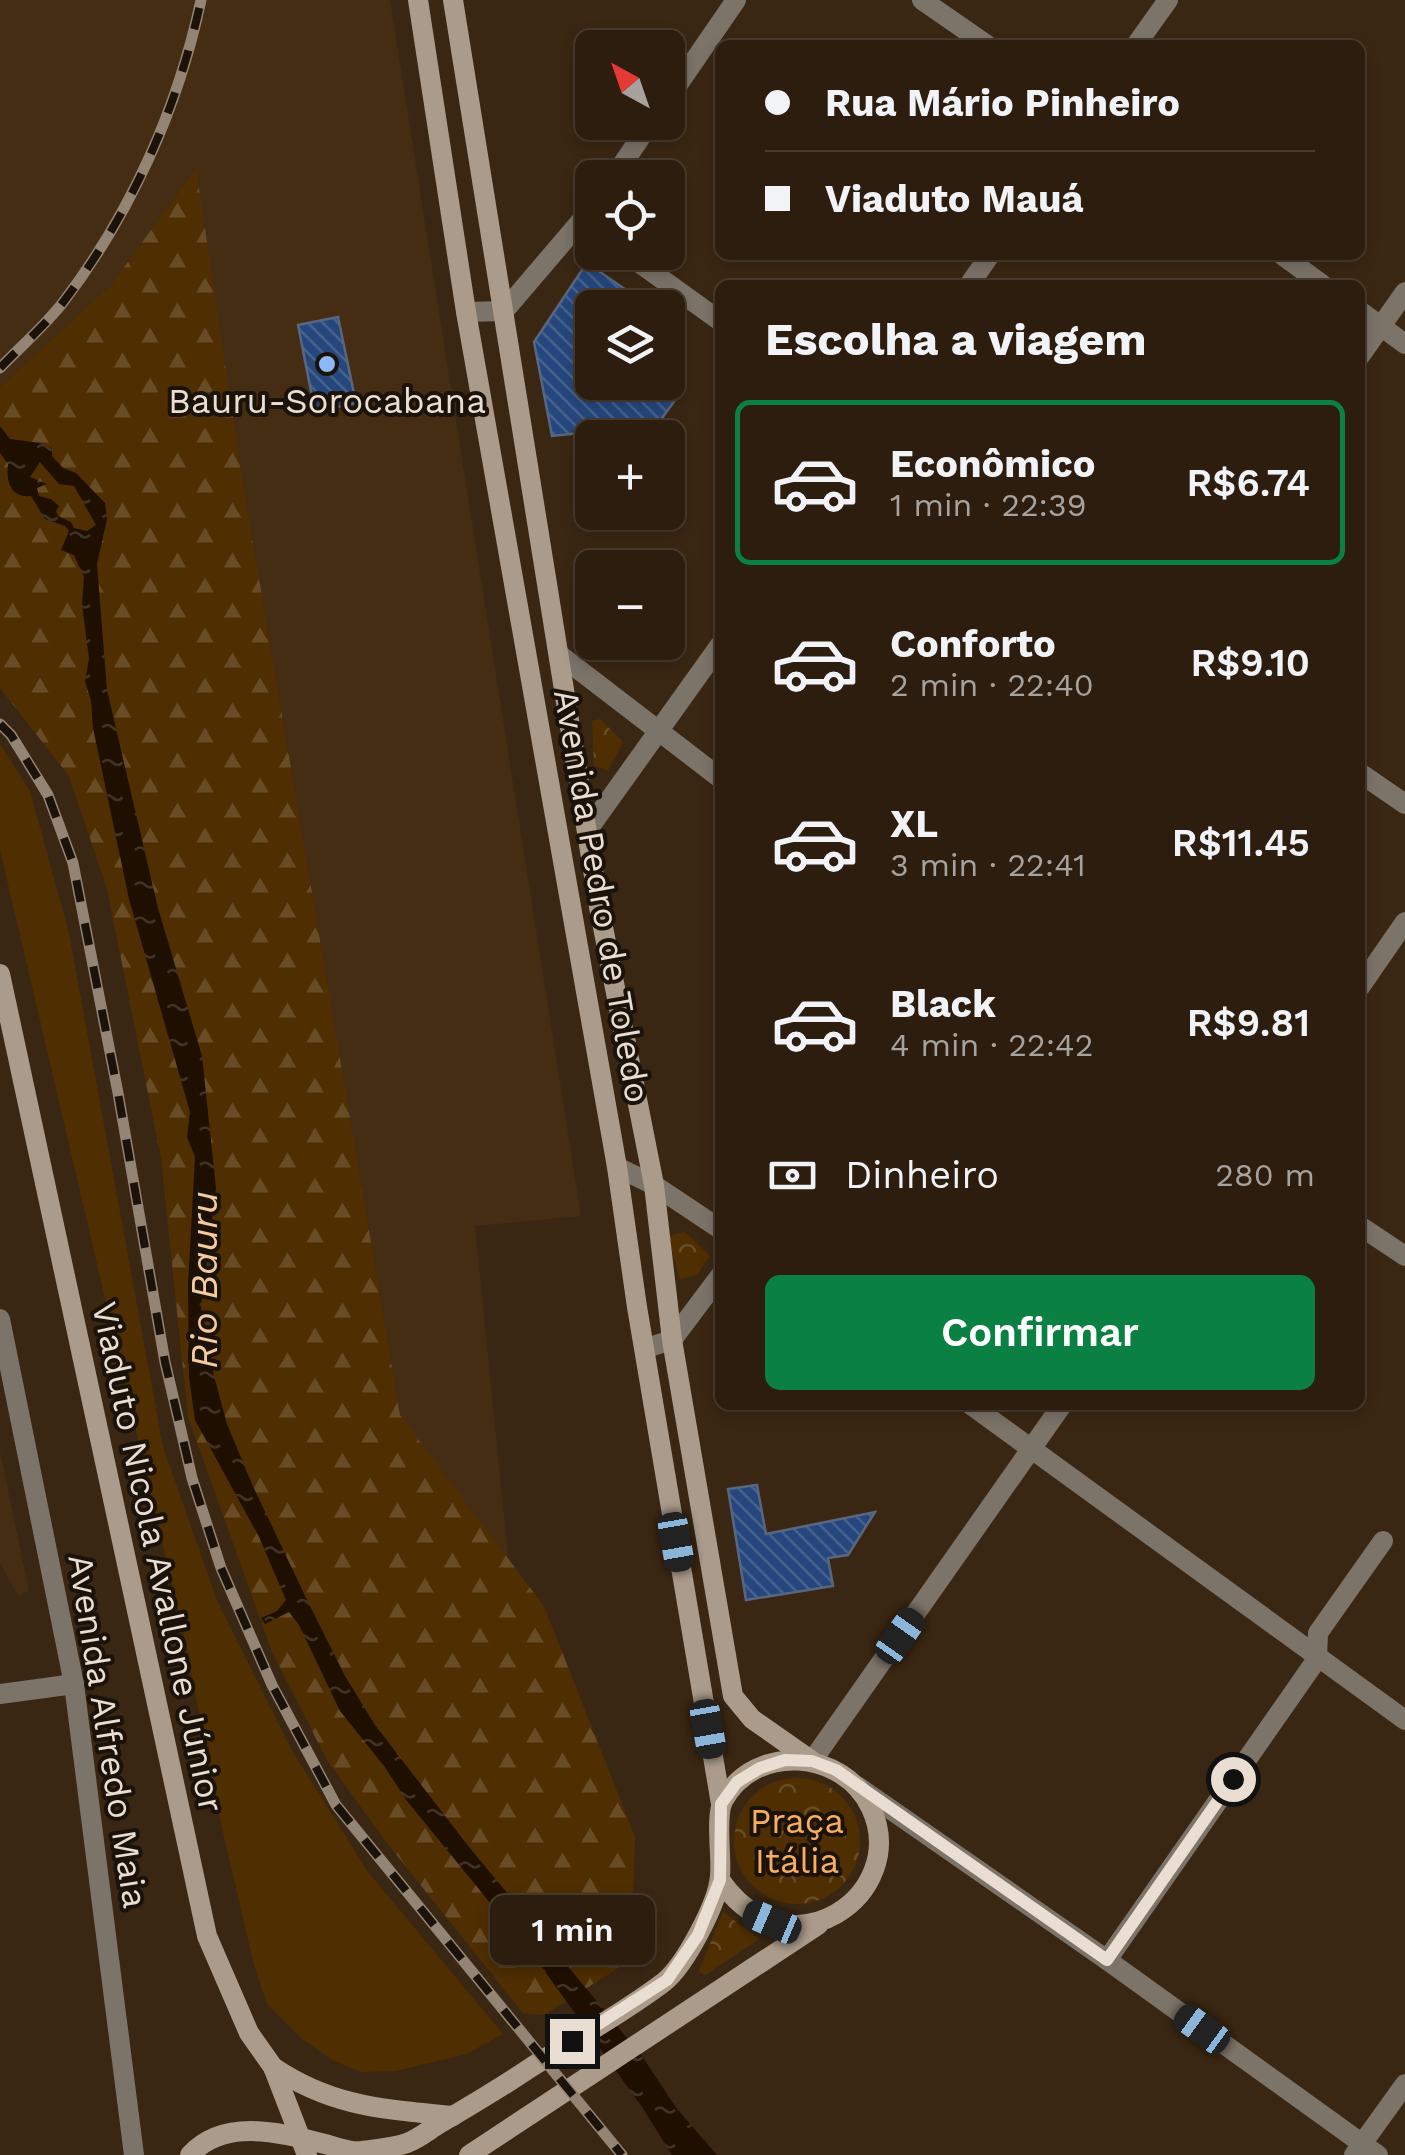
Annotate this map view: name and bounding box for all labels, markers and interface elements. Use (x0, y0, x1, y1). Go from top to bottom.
north arrow (575, 30, 685, 140)
map controls (575, 30, 685, 660)
text: Rua Mário Pinheiro (825, 81, 1180, 125)
button: locate (575, 160, 685, 270)
text: Viaduto Mauá (825, 177, 1083, 221)
button: layers (575, 290, 685, 400)
text: Escolha a viagem (765, 313, 1147, 366)
marker: Bauru-Sorocabana (316, 353, 338, 375)
place label: Bauru-Sorocabana (168, 380, 486, 422)
button: + (575, 420, 685, 530)
icon: car (770, 438, 860, 528)
text: Econômico (890, 442, 1095, 486)
text: R$6.74 (1186, 461, 1310, 505)
text: 1 min · 22:39 (890, 486, 1086, 524)
button: − (575, 550, 685, 660)
icon: car (770, 618, 860, 708)
text: Conforto (890, 622, 1056, 666)
text: R$9.10 (1190, 641, 1310, 685)
text: 2 min · 22:40 (890, 666, 1094, 704)
street label: Avenida Pedro de Toledo (545, 686, 659, 1106)
icon: car (770, 798, 860, 888)
text: XL (890, 802, 938, 846)
text: R$11.45 (1172, 821, 1310, 865)
text: 3 min · 22:41 (890, 846, 1086, 884)
icon: car (770, 978, 860, 1068)
text: Black (890, 982, 996, 1026)
text: R$9.81 (1187, 1001, 1310, 1045)
text: 4 min · 22:42 (890, 1026, 1093, 1064)
icon: cash (765, 1148, 820, 1203)
text: Dinheiro (845, 1153, 999, 1197)
text: 280 m (1215, 1156, 1315, 1194)
water label: Rio Bauru (182, 1191, 226, 1369)
button: Confirmar (765, 1275, 1315, 1390)
street label: Viaduto Nicola Avallone Júnior (83, 1298, 233, 1816)
car (656, 1510, 696, 1574)
street label: Avenida Alfredo Maia (59, 1551, 157, 1911)
car (871, 1603, 929, 1669)
car (688, 1697, 728, 1761)
route start (1211, 1757, 1256, 1802)
park label: Praça Itália (750, 1800, 844, 1882)
callout: 1 min (490, 1896, 654, 1966)
car (739, 1896, 805, 1948)
text: 1 min (531, 1911, 614, 1949)
car (1169, 1999, 1235, 2059)
route end (550, 2019, 595, 2064)

